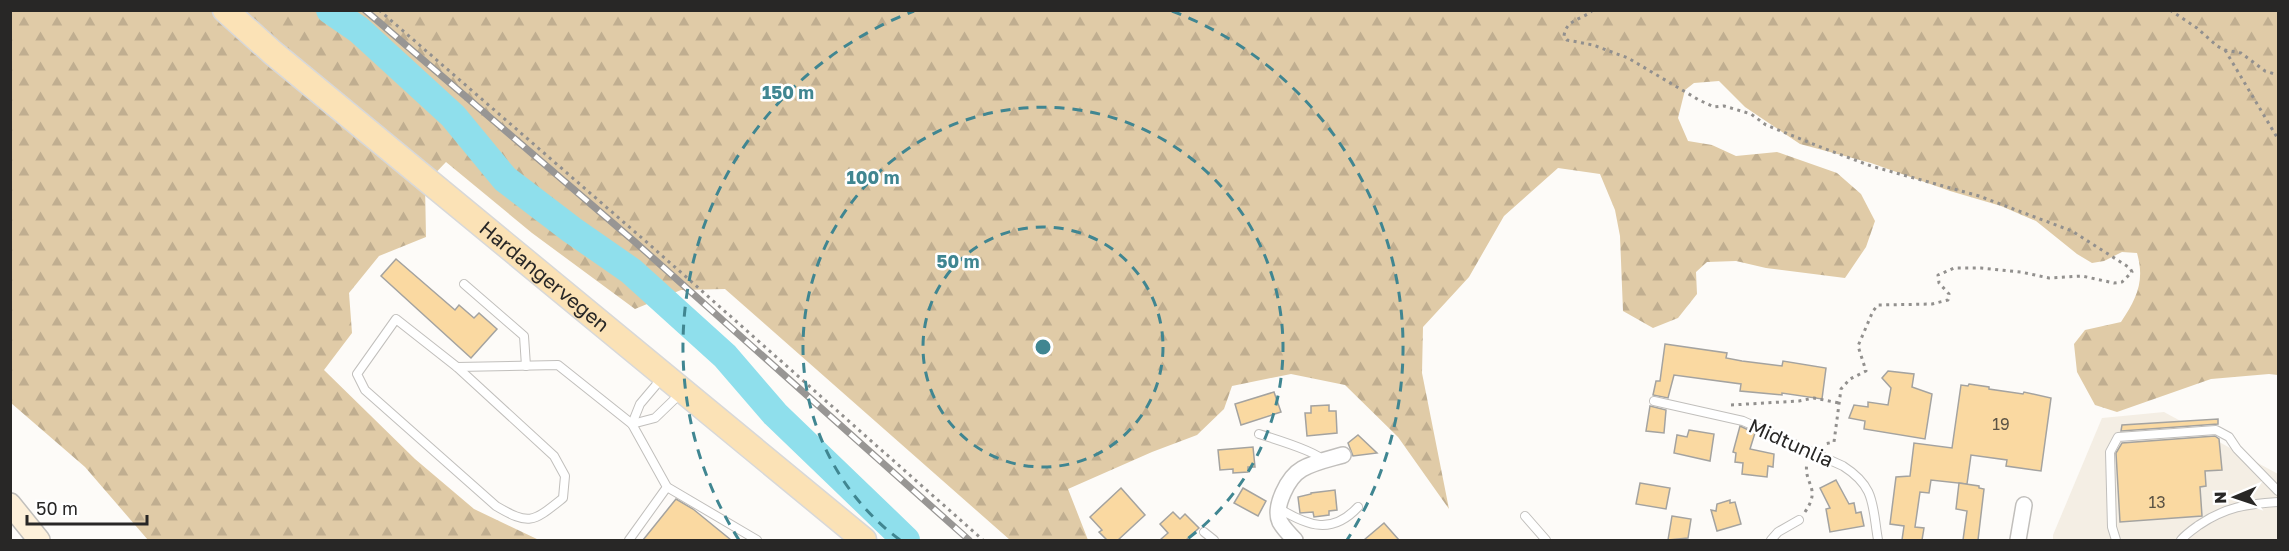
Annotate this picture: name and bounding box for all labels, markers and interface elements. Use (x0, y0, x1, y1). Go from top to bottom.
text: 150 m (762, 81, 814, 103)
text: 100 m (847, 166, 899, 188)
street label: Hardangervegen (475, 215, 615, 336)
text: 50 m (937, 250, 979, 272)
centre of rings (1033, 337, 1053, 357)
street label: Midtunlia (1745, 413, 1838, 471)
house number: 19 (1992, 414, 2010, 434)
north arrow (2205, 467, 2265, 527)
scale bar (27, 488, 147, 526)
text: N (2210, 491, 2230, 504)
house number: 13 (2148, 492, 2166, 512)
text: 50 m (36, 497, 78, 519)

